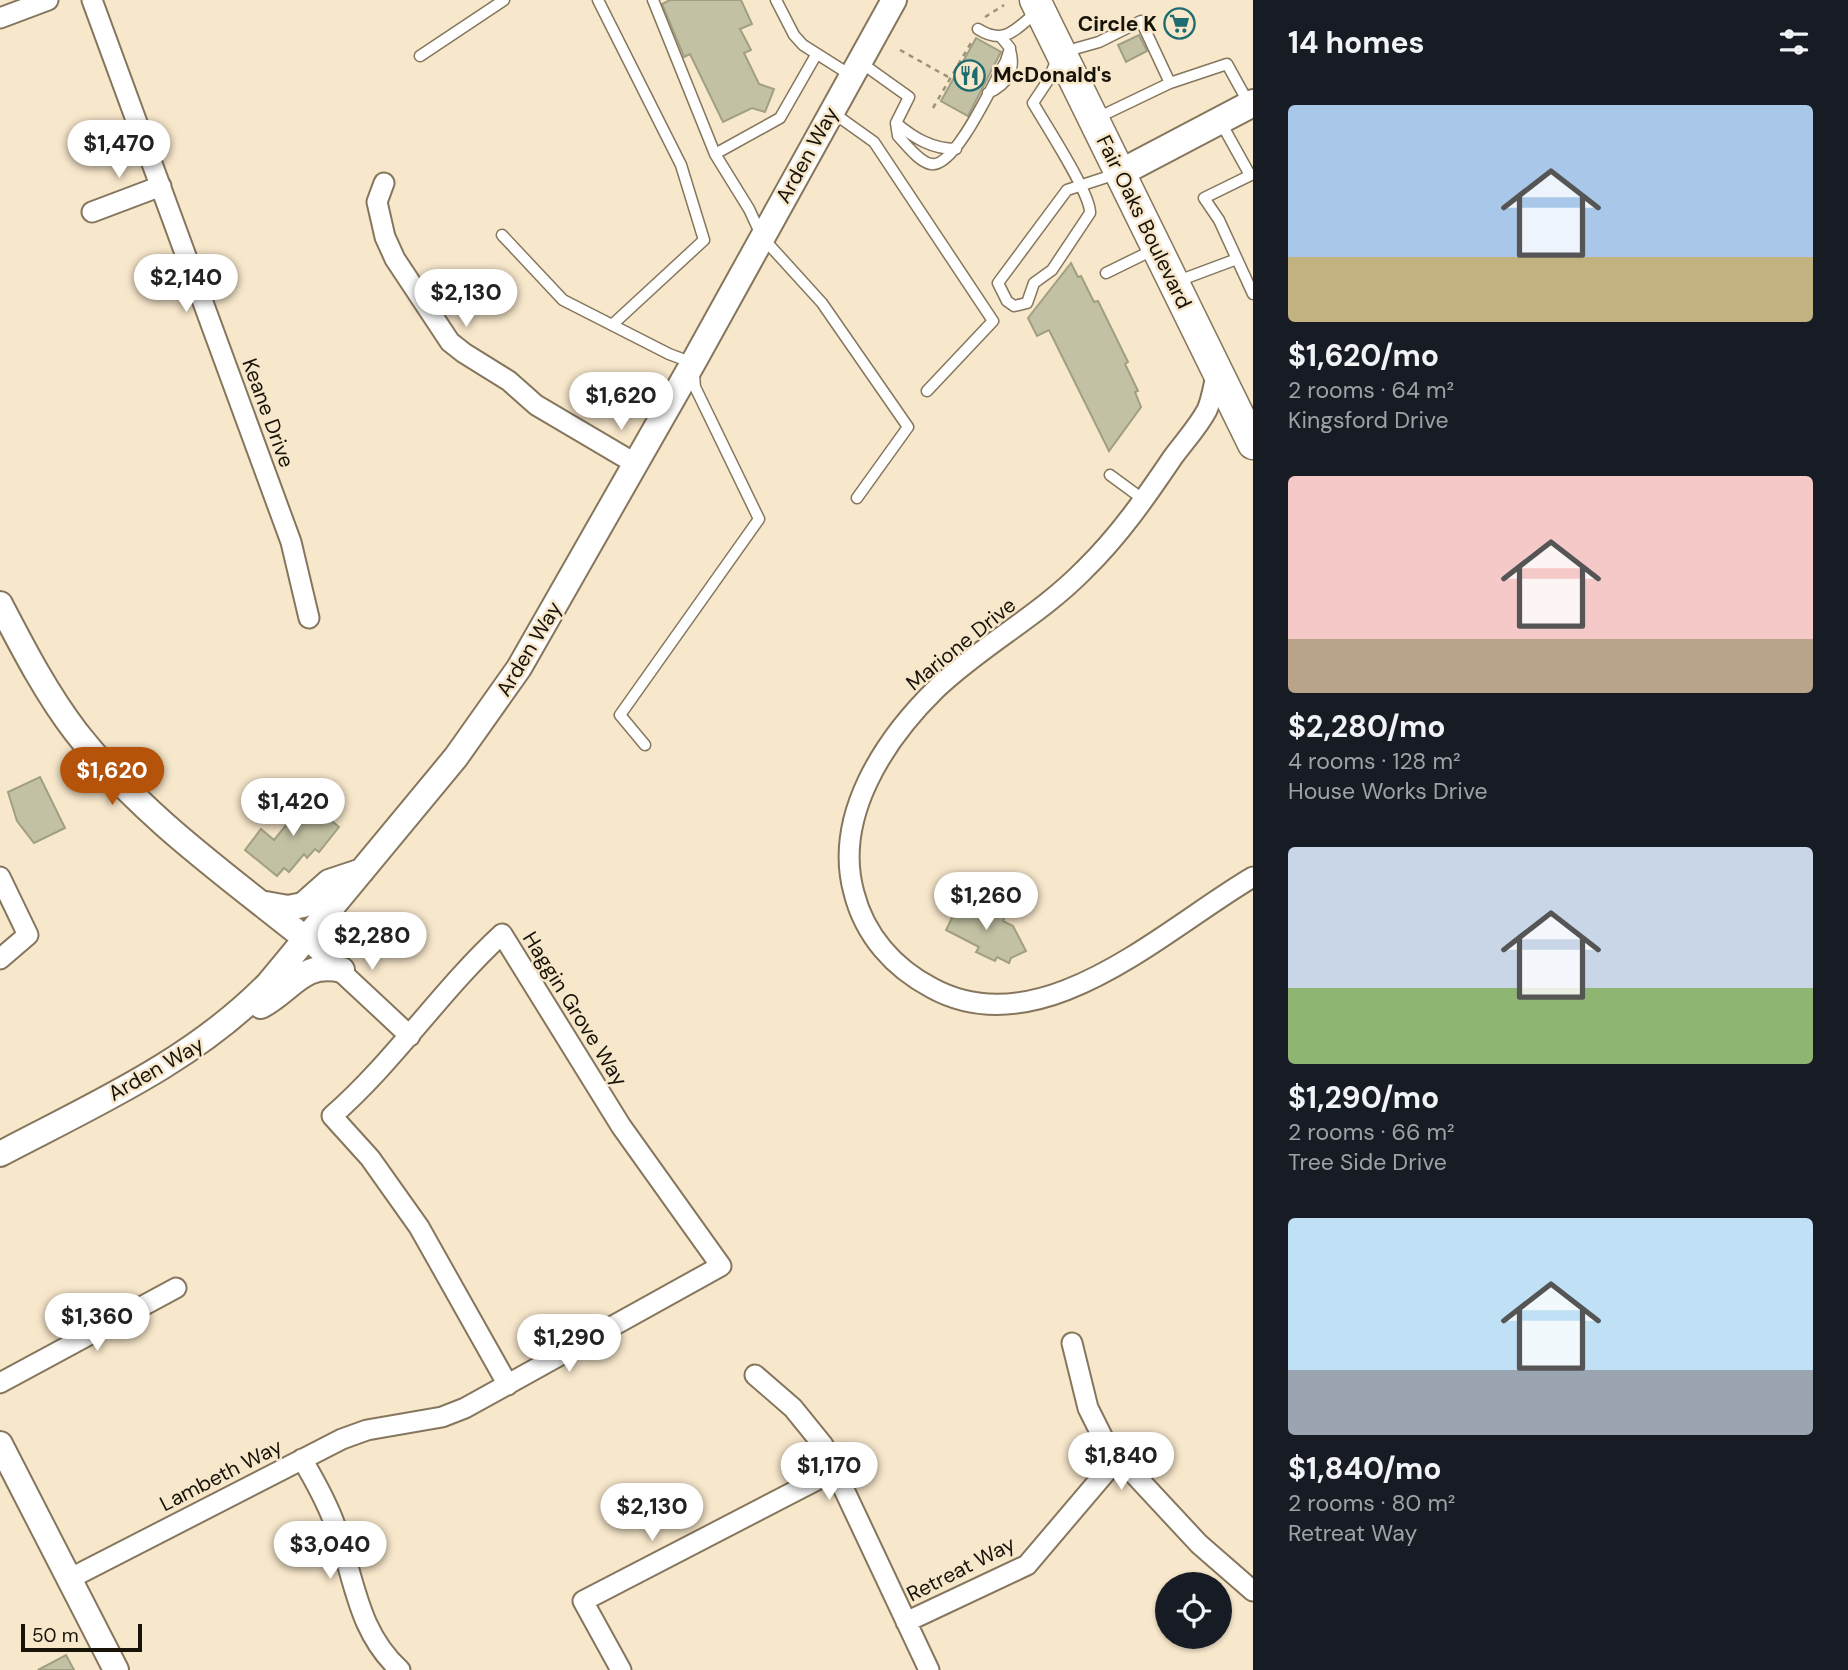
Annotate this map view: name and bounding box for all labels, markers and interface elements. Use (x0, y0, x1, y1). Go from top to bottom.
supermarket icon: Circle K (1163, 7, 1197, 41)
place label: Circle K (1078, 10, 1157, 38)
text: 14 homes (1288, 23, 1425, 62)
icon: filters (1775, 23, 1813, 61)
restaurant icon: McDonald's (953, 58, 987, 92)
place label: McDonald's (993, 61, 1112, 89)
street label: Arden Way (769, 102, 845, 208)
pin: $1,470 (62, 120, 176, 180)
text: $1,470 (83, 128, 155, 158)
street label: Fair Oaks Boulevard (1090, 130, 1198, 314)
icon: home (1488, 150, 1614, 276)
pin: $2,140 (129, 254, 243, 314)
text: $2,140 (150, 262, 222, 292)
pin: $2,130 (409, 270, 523, 329)
text: $2,130 (430, 277, 502, 307)
text: $1,620/mo (1288, 336, 1439, 375)
street label: Keane Drive (235, 355, 301, 472)
pin: $1,620 (564, 372, 678, 432)
text: 2 rooms · 64 m² (1288, 375, 1454, 405)
text: $1,620 (585, 380, 657, 410)
text: Kingsford Drive (1288, 405, 1449, 435)
icon: home (1488, 521, 1614, 647)
street label: Marione Drive (900, 591, 1022, 697)
street label: Arden Way (490, 596, 568, 702)
text: $2,280/mo (1288, 707, 1446, 746)
text: 4 rooms · 128 m² (1288, 746, 1460, 776)
pin: $1,620 (55, 748, 169, 807)
text: $1,620 (76, 755, 148, 785)
text: House Works Drive (1288, 776, 1488, 806)
pin: $1,420 (236, 778, 350, 838)
text: $1,420 (257, 786, 329, 816)
pin: $1,260 (929, 872, 1043, 932)
text: $1,260 (950, 880, 1022, 910)
icon: home (1488, 892, 1614, 1018)
pin: $2,280 (315, 912, 429, 972)
text: $2,280 (334, 920, 410, 950)
street label: Haggin Grove Way (516, 926, 634, 1092)
street label: Arden Way (103, 1030, 209, 1108)
text: $1,290/mo (1288, 1078, 1439, 1117)
text: 2 rooms · 66 m² (1288, 1117, 1455, 1147)
text: Tree Side Drive (1288, 1147, 1447, 1177)
icon: home (1488, 1263, 1614, 1389)
pin: $1,360 (40, 1294, 154, 1353)
text: $1,360 (61, 1301, 133, 1331)
pin: $1,290 (512, 1314, 626, 1374)
text: $1,290 (533, 1322, 605, 1352)
street label: Lambeth Way (155, 1432, 287, 1518)
pin: $1,840 (1064, 1432, 1178, 1492)
text: $1,840 (1084, 1440, 1158, 1470)
pin: $1,170 (772, 1442, 886, 1502)
text: $1,840/mo (1288, 1449, 1442, 1488)
text: $1,170 (797, 1450, 861, 1480)
pin: $2,130 (595, 1484, 709, 1543)
text: 2 rooms · 80 m² (1288, 1488, 1455, 1518)
text: $2,130 (616, 1491, 688, 1521)
text: Retreat Way (1288, 1518, 1417, 1548)
pin: $3,040 (273, 1522, 387, 1581)
text: $3,040 (290, 1529, 370, 1559)
street label: Retreat Way (902, 1530, 1020, 1608)
map controls (1155, 1572, 1232, 1649)
button: locate (1155, 1572, 1232, 1649)
scale bar (21, 1621, 142, 1653)
text: 50 m (32, 1623, 79, 1648)

